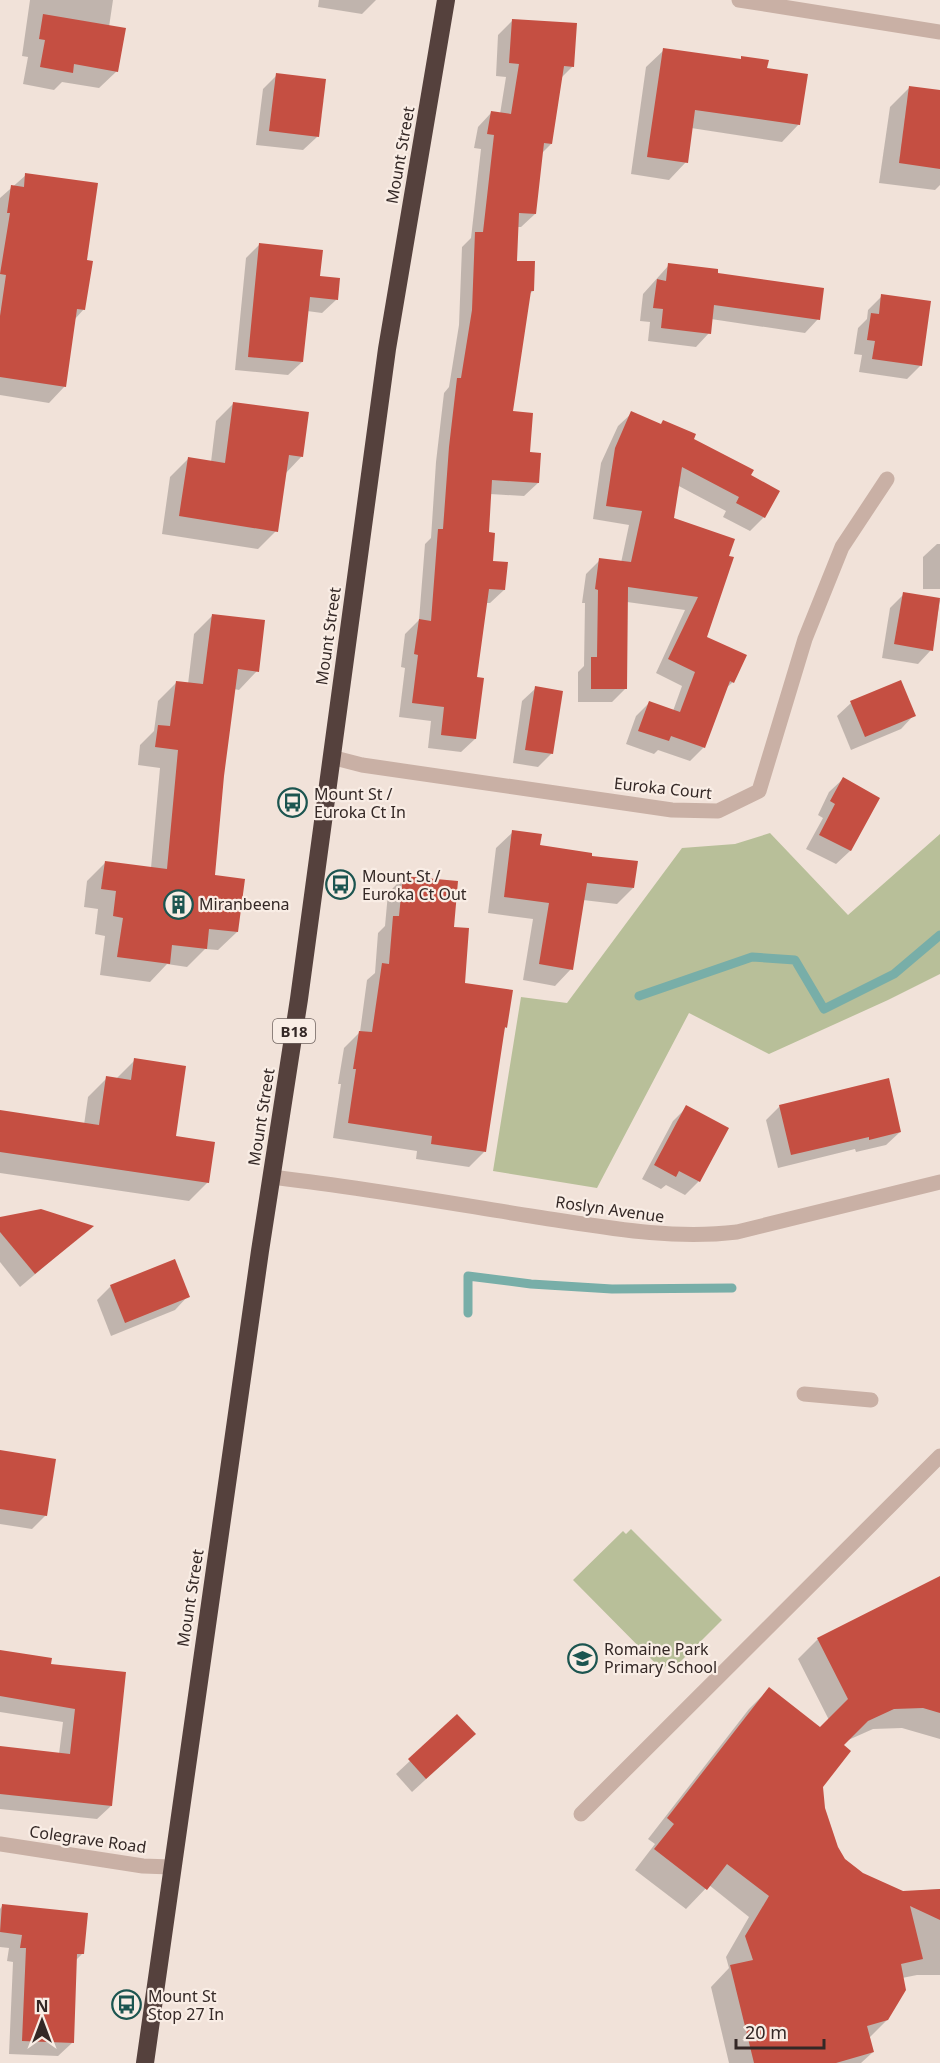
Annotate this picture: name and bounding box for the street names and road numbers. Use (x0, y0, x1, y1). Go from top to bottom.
street label: Mount Street (381, 104, 419, 205)
street label: Mount Street (310, 585, 346, 686)
street label: Euroka Court (613, 772, 713, 804)
road number: B18 (273, 1019, 315, 1043)
street label: Mount Street (242, 1066, 280, 1167)
street label: Roslyn Avenue (554, 1190, 666, 1228)
street label: Mount Street (171, 1547, 209, 1648)
street label: Colegrave Road (28, 1820, 148, 1858)

